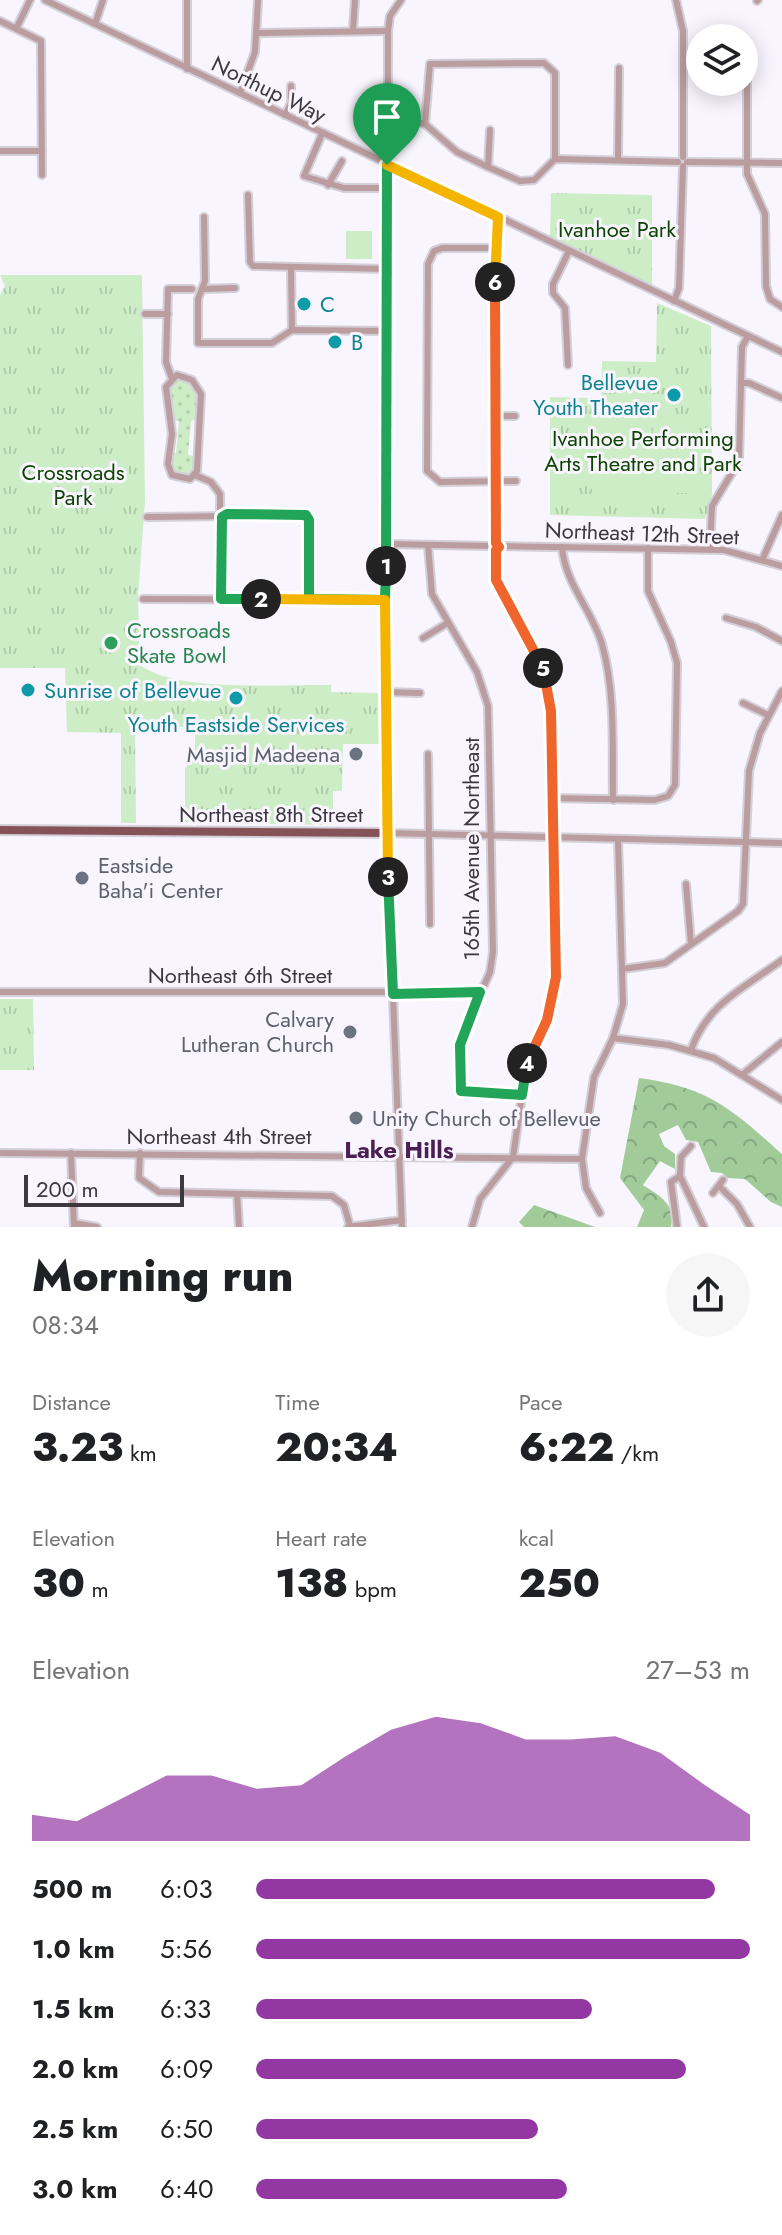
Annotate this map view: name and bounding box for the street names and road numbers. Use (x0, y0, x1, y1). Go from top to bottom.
street label: Northup Way (206, 47, 332, 131)
street label: Northeast 12th Street (544, 514, 740, 552)
street label: 165th Avenue Northeast (455, 737, 487, 961)
street label: Northeast 8th Street (179, 798, 364, 830)
street label: Northeast 6th Street (148, 959, 333, 991)
street label: Northeast 4th Street (127, 1120, 312, 1152)

